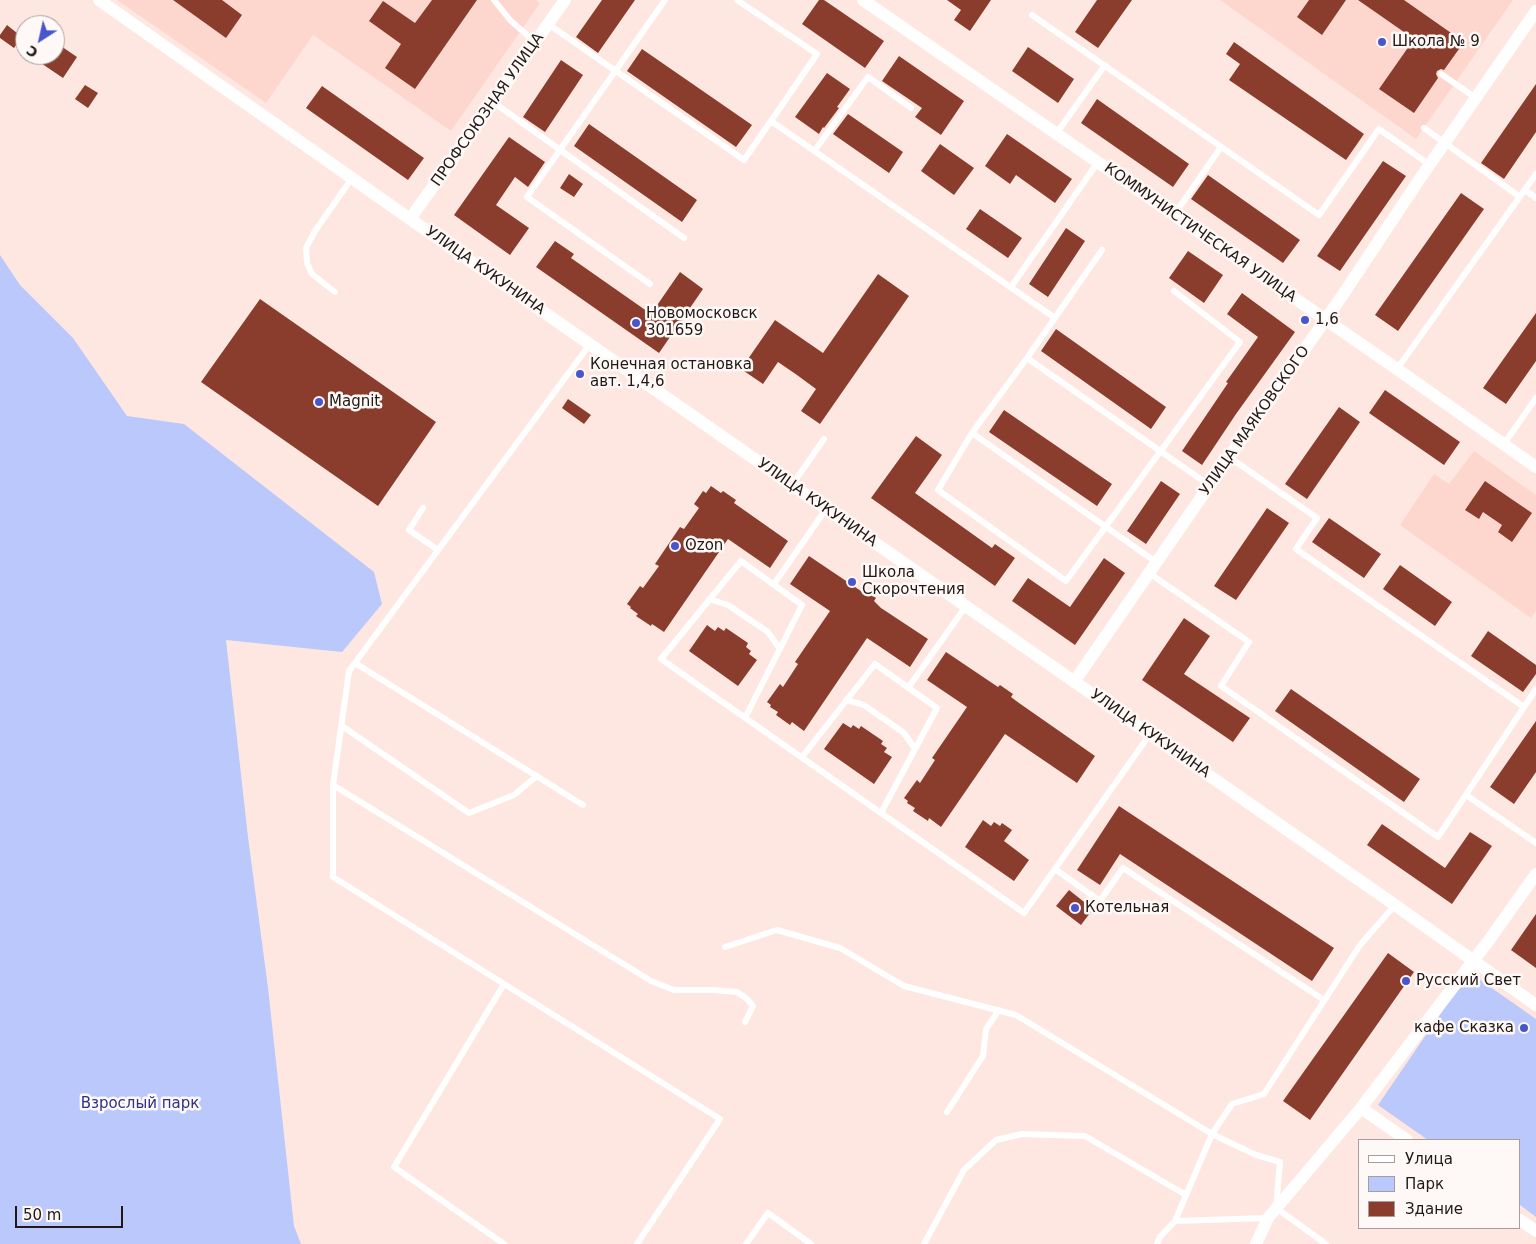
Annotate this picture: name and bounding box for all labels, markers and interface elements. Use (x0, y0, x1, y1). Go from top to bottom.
north arrow (15, 15, 65, 65)
street label: ПРОФСОЮЗНАЯ УЛИЦА (428, 30, 548, 190)
place label: Школа № 9 (1392, 33, 1480, 51)
marker: Школа № 9 (1376, 36, 1388, 48)
text: С (23, 42, 41, 61)
street label: КОММУНИСТИЧЕСКАЯ УЛИЦА (1100, 159, 1300, 307)
street label: УЛИЦА КУКУНИНА (422, 223, 548, 319)
place label: Новомосковск 301659 (646, 305, 758, 340)
place label: 1,6 (1315, 311, 1339, 329)
marker: 1,6 (1299, 314, 1311, 326)
marker: Новомосковск 301659 (630, 317, 642, 329)
street label: УЛИЦА МАЯКОВСКОГО (1196, 343, 1314, 499)
place label: Конечная остановка авт. 1,4,6 (590, 356, 752, 391)
marker: Конечная остановка авт. 1,4,6 (574, 368, 586, 380)
place label: Magnit (329, 393, 380, 411)
marker: Magnit (313, 396, 325, 408)
street label: УЛИЦА КУКУНИНА (754, 455, 880, 551)
place label: Ozon (685, 537, 723, 555)
marker: Ozon (669, 540, 681, 552)
place label: Школа Скорочтения (862, 564, 965, 599)
marker: Школа Скорочтения (846, 576, 858, 588)
street label: УЛИЦА КУКУНИНА (1087, 686, 1213, 782)
place label: Котельная (1085, 899, 1169, 917)
marker: Котельная (1069, 902, 1081, 914)
place label: Русский Свет (1416, 972, 1521, 990)
marker: Русский Свет (1400, 975, 1412, 987)
place label: кафе Сказка (1414, 1019, 1514, 1037)
marker: кафе Сказка (1518, 1022, 1530, 1034)
park label: Взрослый парк (81, 1095, 199, 1113)
legend (1358, 1139, 1521, 1229)
text: Улица (1405, 1150, 1453, 1168)
text: Парк (1405, 1175, 1444, 1193)
scale bar (18, 1196, 125, 1228)
text: Здание (1405, 1200, 1463, 1218)
text: 50 m (23, 1206, 61, 1224)

